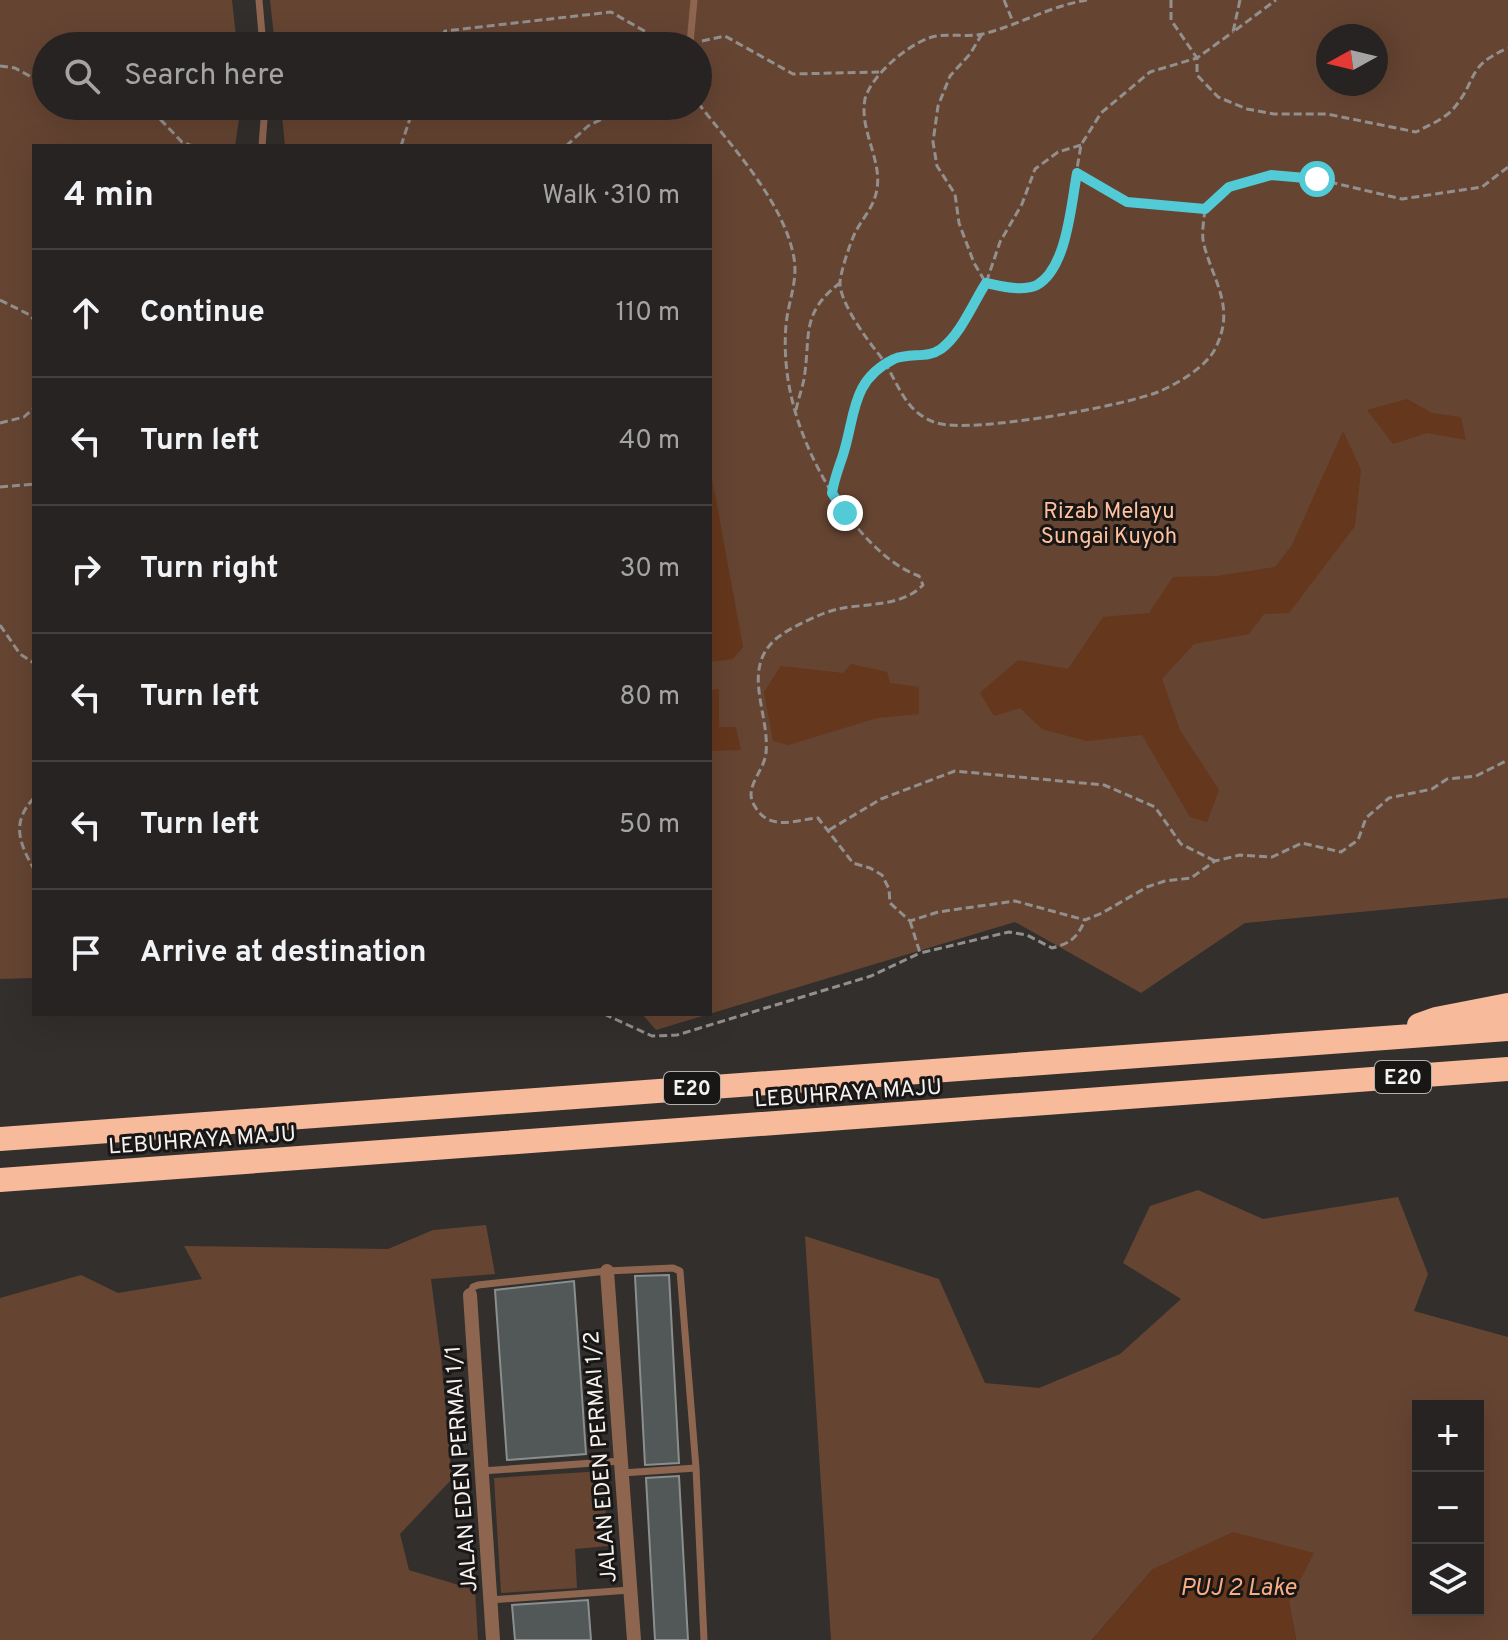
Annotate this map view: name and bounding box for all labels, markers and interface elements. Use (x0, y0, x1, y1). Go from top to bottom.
north arrow (1316, 24, 1388, 96)
search box (32, 32, 712, 120)
icon: search (60, 54, 104, 98)
text: Search here (124, 58, 284, 95)
route start (1299, 161, 1335, 197)
text: 4 min (64, 175, 154, 218)
text: Walk · 310 m (542, 180, 680, 213)
icon: ahead (64, 291, 108, 335)
text: Continue (140, 295, 265, 332)
text: 110 m (616, 297, 680, 330)
icon: left (64, 419, 108, 463)
text: Turn left (140, 423, 260, 460)
text: 40 m (619, 425, 680, 458)
route end (827, 495, 863, 531)
park label: Rizab Melayu Sungai Kuyoh (1041, 499, 1177, 551)
icon: right (64, 547, 108, 591)
text: Turn right (140, 551, 278, 588)
text: 30 m (620, 553, 680, 586)
icon: left (64, 675, 108, 719)
text: Turn left (140, 679, 260, 716)
text: 80 m (620, 681, 680, 714)
icon: left (64, 803, 108, 847)
text: Turn left (140, 807, 260, 844)
text: 50 m (619, 809, 680, 842)
icon: arrive (64, 931, 108, 975)
text: Arrive at destination (140, 935, 426, 972)
road number: E20 (1375, 1061, 1431, 1093)
road number: E20 (664, 1072, 720, 1104)
street label: LEBUHRAYA MAJU (754, 1074, 943, 1115)
street label: LEBUHRAYA MAJU (108, 1121, 297, 1162)
street label: JALAN EDEN PERMAI 1/2 (579, 1330, 624, 1584)
street label: JALAN EDEN PERMAI 1/1 (440, 1345, 485, 1593)
map controls (1412, 1400, 1484, 1616)
button: + (1412, 1400, 1484, 1472)
button: − (1412, 1472, 1484, 1544)
button: layers (1412, 1544, 1484, 1616)
water label: PUJ 2 Lake (1180, 1574, 1297, 1604)

